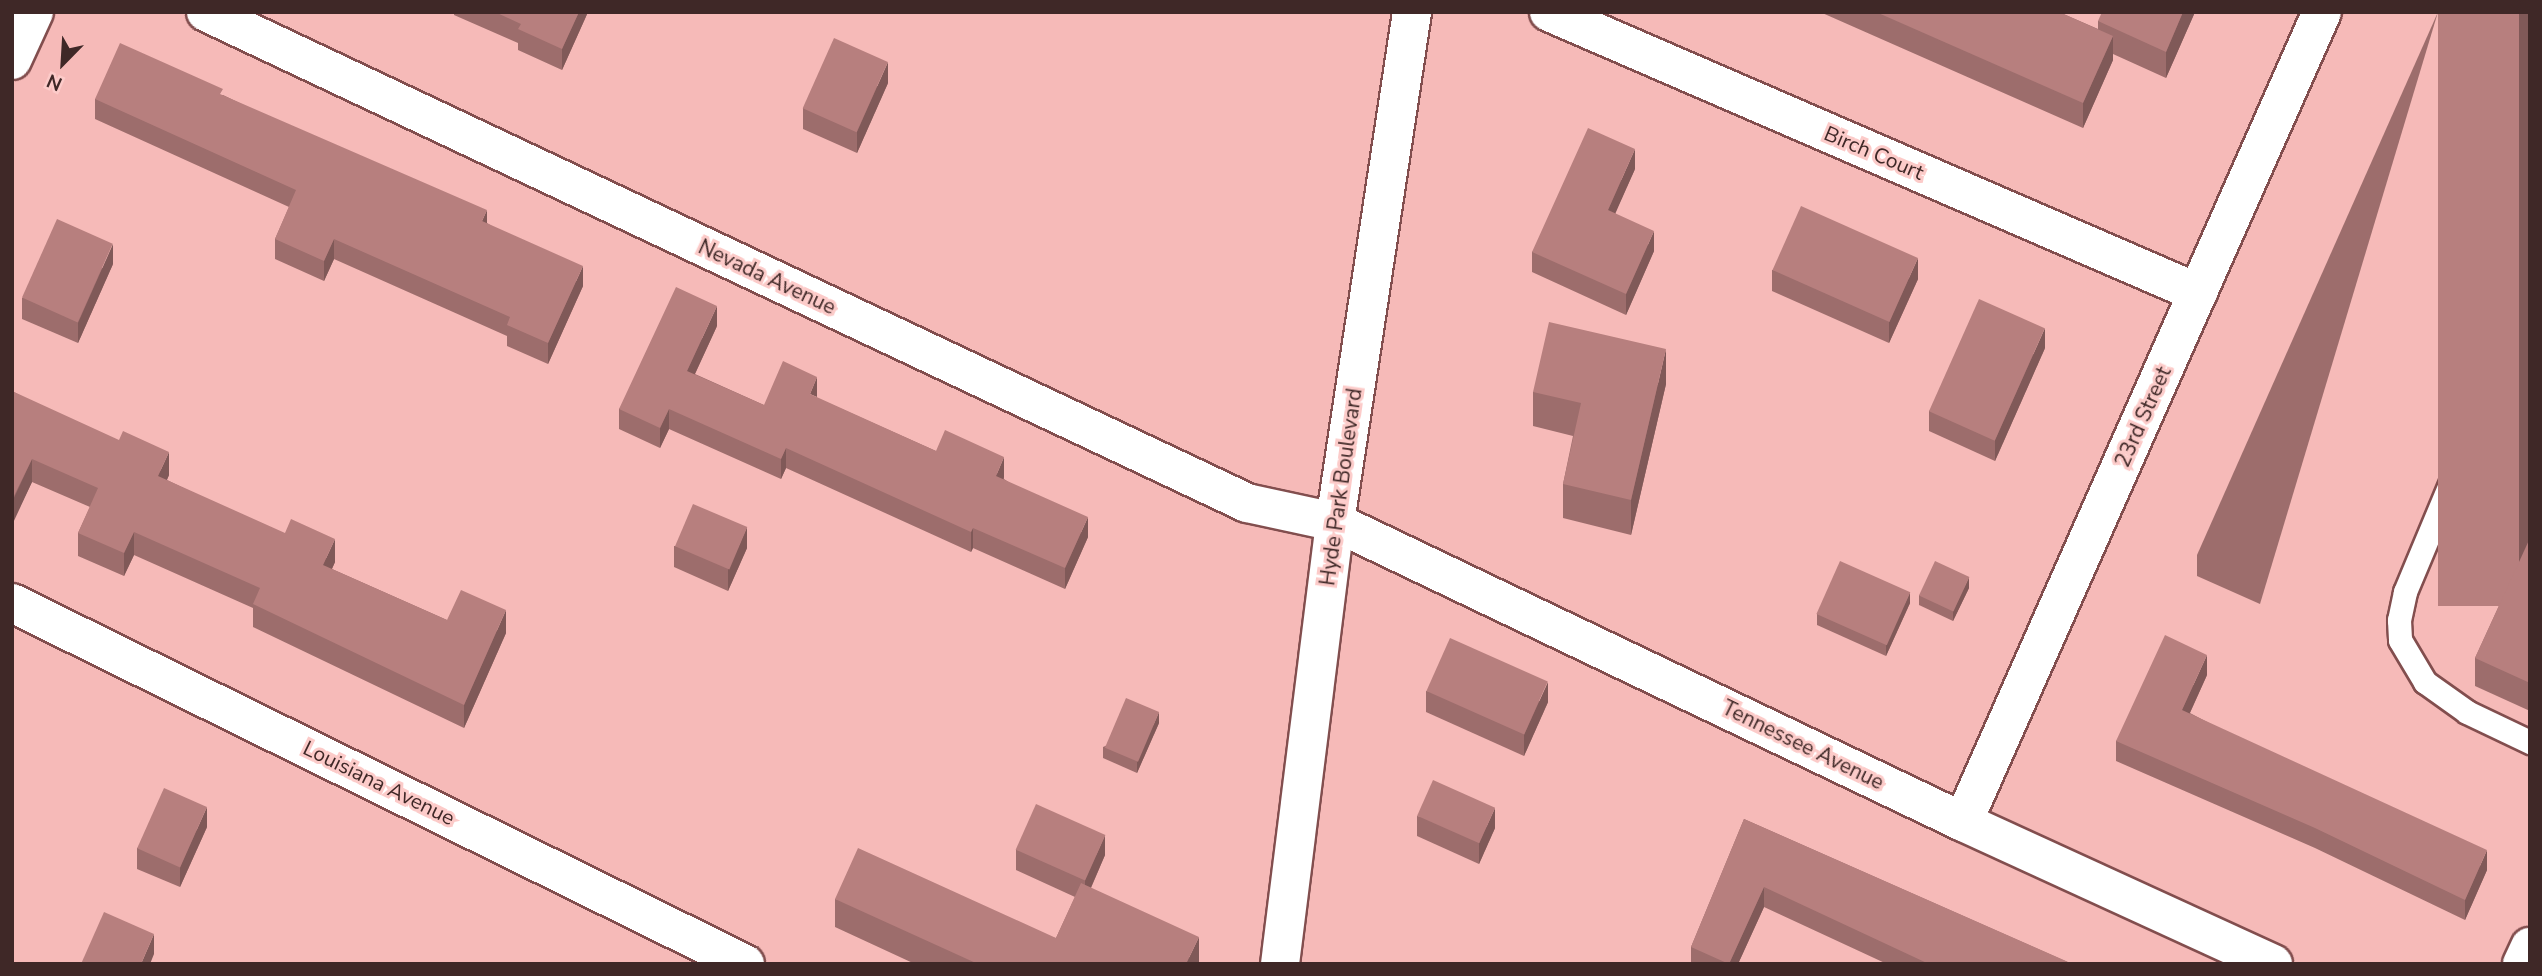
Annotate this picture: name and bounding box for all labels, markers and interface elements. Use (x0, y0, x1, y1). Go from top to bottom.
north arrow (28, 28, 98, 98)
text: N (43, 67, 66, 97)
street label: Birch Court (1820, 121, 1928, 185)
street label: Nevada Avenue (694, 234, 840, 320)
street label: 23rd Street (2110, 363, 2176, 471)
street label: Hyde Park Boulevard (1315, 387, 1367, 587)
street label: Tennessee Avenue (1718, 695, 1888, 795)
street label: Louisiana Avenue (299, 735, 459, 831)

